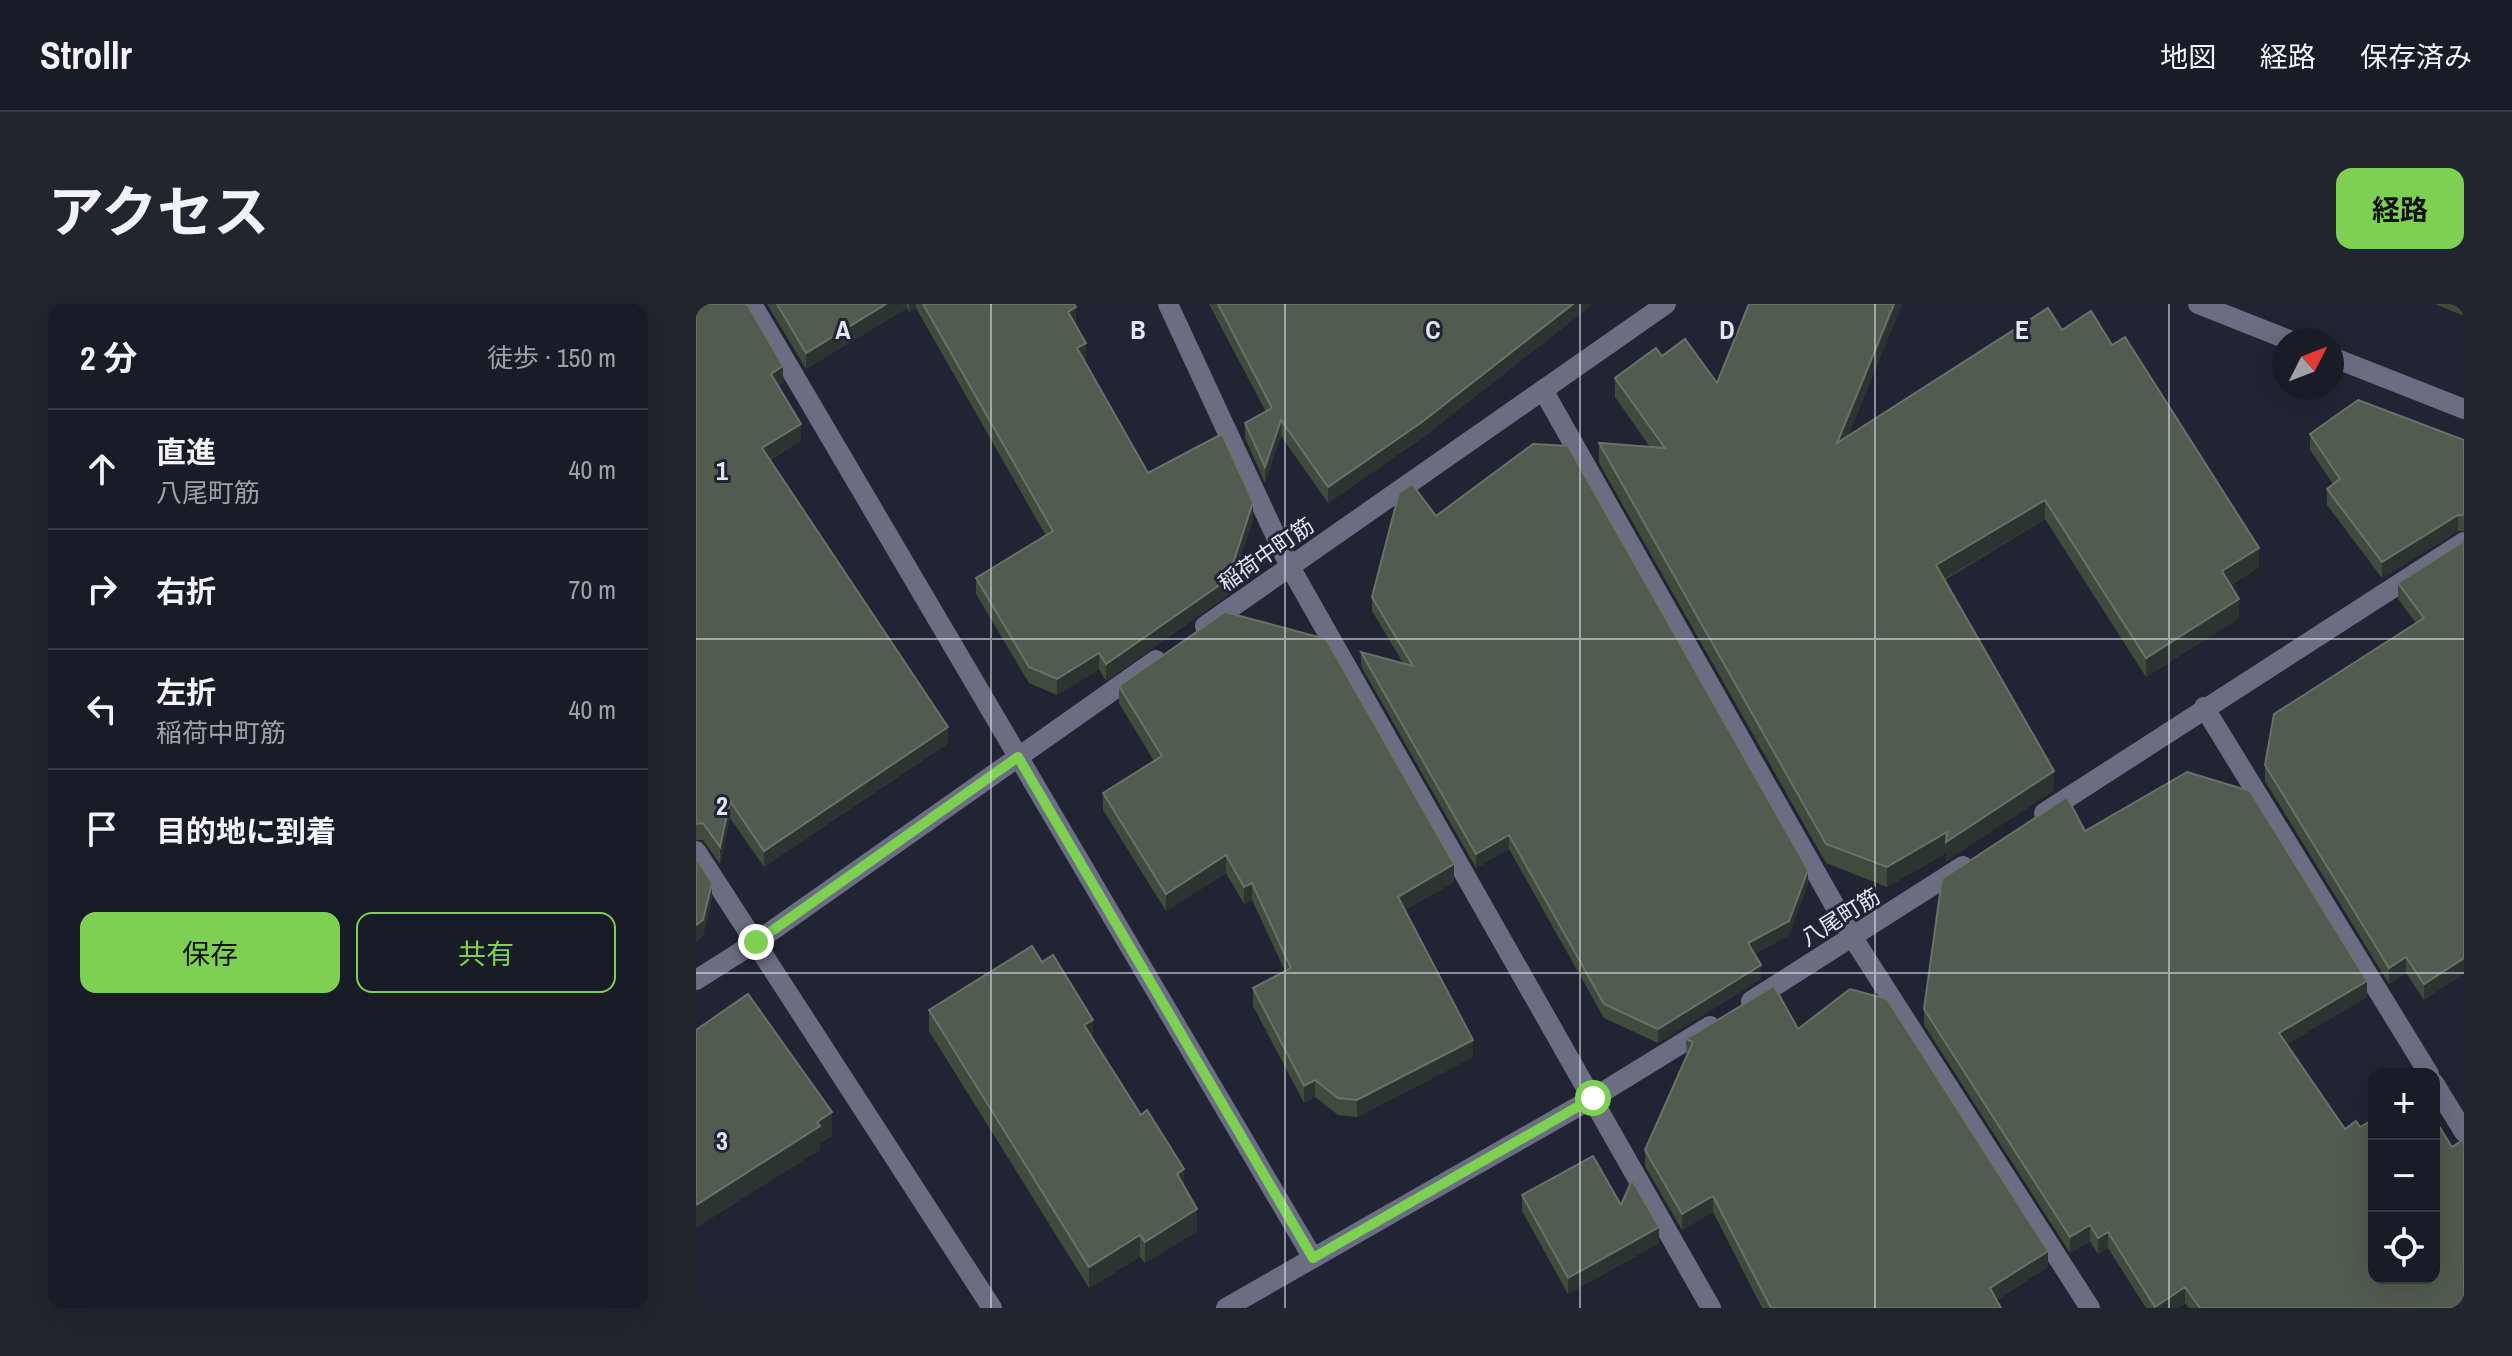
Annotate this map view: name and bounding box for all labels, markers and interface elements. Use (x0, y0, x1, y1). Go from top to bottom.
text: Strollr (40, 30, 132, 81)
text: 地図 (2160, 38, 2216, 76)
text: 経路 (2260, 38, 2316, 76)
text: 保存済み (2360, 38, 2472, 76)
button: 経路 (2336, 168, 2464, 249)
text: アクセス (48, 174, 269, 249)
text: A (835, 312, 851, 347)
text: B (1130, 312, 1146, 347)
text: C (1425, 312, 1441, 347)
text: D (1719, 312, 1735, 347)
text: E (2015, 312, 2029, 347)
north arrow (2272, 328, 2344, 400)
text: 2 分 (80, 335, 137, 381)
text: 徒歩 · 150 m (487, 340, 616, 375)
text: 直進 (156, 432, 216, 472)
icon: ahead (80, 447, 124, 491)
text: 40 m (569, 452, 616, 487)
text: 1 (716, 453, 728, 488)
text: 八尾町筋 (156, 475, 260, 510)
street label: 稲荷中町筋 (1212, 510, 1320, 598)
icon: right (80, 567, 124, 611)
text: 右折 (156, 571, 216, 611)
text: 70 m (569, 572, 616, 607)
text: 左折 (156, 672, 216, 712)
icon: left (80, 687, 124, 731)
text: 40 m (569, 692, 616, 727)
text: 稲荷中町筋 (156, 715, 286, 750)
text: 2 (716, 788, 728, 823)
icon: arrive (80, 807, 124, 851)
text: 目的地に到着 (156, 811, 336, 851)
street label: 八尾町筋 (1795, 881, 1885, 953)
button: 保存 (80, 912, 340, 993)
button: 共有 (356, 912, 616, 993)
route end (738, 924, 774, 960)
map controls (2368, 1068, 2440, 1284)
button: + (2368, 1068, 2440, 1140)
route start (1575, 1080, 1611, 1116)
text: 3 (716, 1123, 728, 1158)
button: − (2368, 1140, 2440, 1212)
button: locate (2368, 1212, 2440, 1284)

